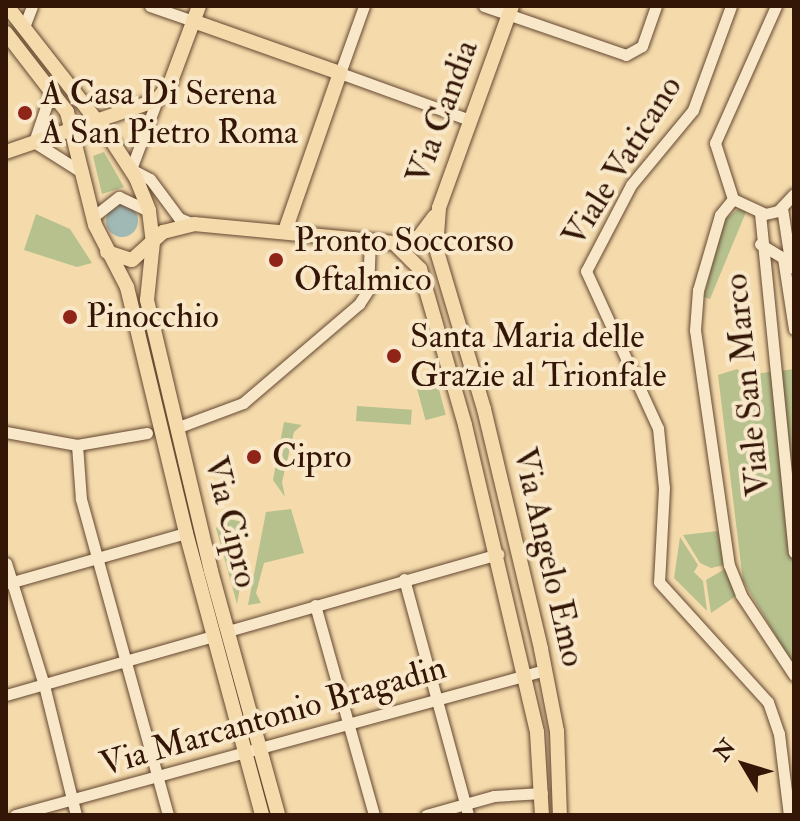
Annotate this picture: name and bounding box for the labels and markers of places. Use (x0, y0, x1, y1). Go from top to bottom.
place label: A Casa Di Serena A San Pietro Roma (41, 73, 298, 152)
marker: A Casa Di Serena A San Pietro Roma (16, 104, 34, 122)
place label: Pronto Soccorso Oftalmico (294, 220, 514, 300)
marker: Pronto Soccorso Oftalmico (265, 249, 287, 271)
place label: Pinocchio (86, 297, 219, 337)
marker: Pinocchio (61, 308, 79, 326)
place label: Santa Maria delle Grazie al Trionfale (410, 316, 667, 396)
marker: Santa Maria delle Grazie al Trionfale (385, 347, 403, 365)
place label: Cipro (272, 437, 352, 477)
marker: Cipro (243, 446, 265, 468)

